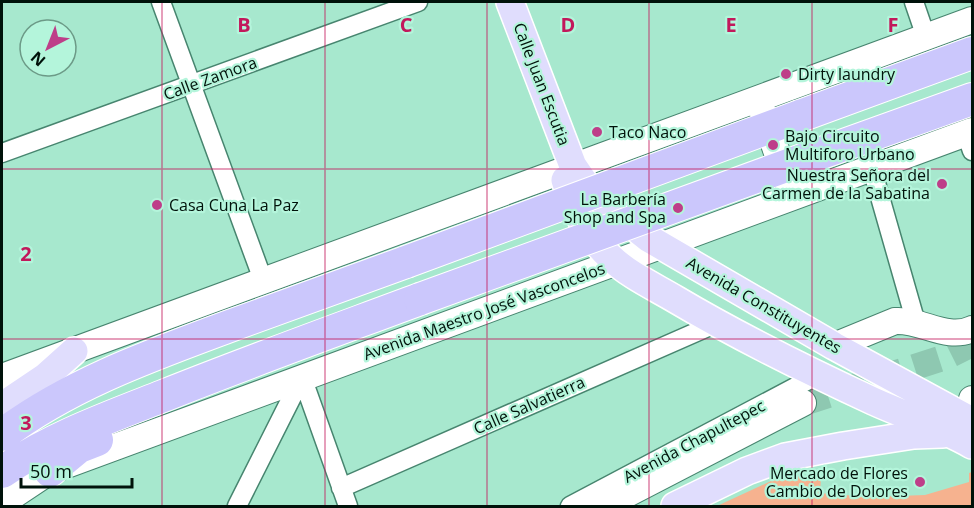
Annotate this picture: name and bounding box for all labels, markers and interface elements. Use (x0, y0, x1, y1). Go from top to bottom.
text: B (237, 11, 251, 38)
text: C (400, 11, 413, 38)
text: D (561, 11, 575, 38)
text: E (725, 11, 737, 38)
text: F (888, 11, 898, 38)
north arrow (18, 18, 78, 78)
street label: Calle Juan Escutia (508, 19, 576, 149)
text: N (26, 47, 50, 72)
street label: Calle Zamora (160, 51, 260, 105)
place label: Dirty laundry (798, 63, 896, 85)
marker: Dirty laundry (779, 67, 793, 81)
place label: Taco Naco (609, 121, 686, 143)
marker: Taco Naco (590, 125, 604, 139)
place label: Bajo Circuito Multiforo Urbano (785, 125, 915, 165)
marker: Bajo Circuito Multiforo Urbano (766, 138, 780, 152)
place label: Nuestra Señora del Carmen de la Sabatina (762, 164, 930, 204)
marker: Nuestra Señora del Carmen de la Sabatina (935, 177, 949, 191)
place label: La Barbería Shop and Spa (564, 188, 666, 228)
place label: Casa Cuna La Paz (169, 194, 299, 216)
marker: Casa Cuna La Paz (150, 198, 164, 212)
marker: La Barbería Shop and Spa (671, 201, 685, 215)
text: 2 (20, 240, 32, 267)
street label: Avenida Constituyentes (683, 252, 845, 358)
street label: Avenida Maestro José Vasconcelos (360, 257, 608, 365)
street label: Calle Salvatierra (470, 371, 588, 439)
street label: Avenida Chapultepec (619, 394, 769, 488)
text: 3 (20, 409, 32, 436)
scale bar (21, 451, 132, 489)
text: 50 m (30, 459, 72, 483)
place label: Mercado de Flores Cambio de Dolores (766, 462, 908, 502)
marker: Mercado de Flores Cambio de Dolores (913, 475, 927, 489)

